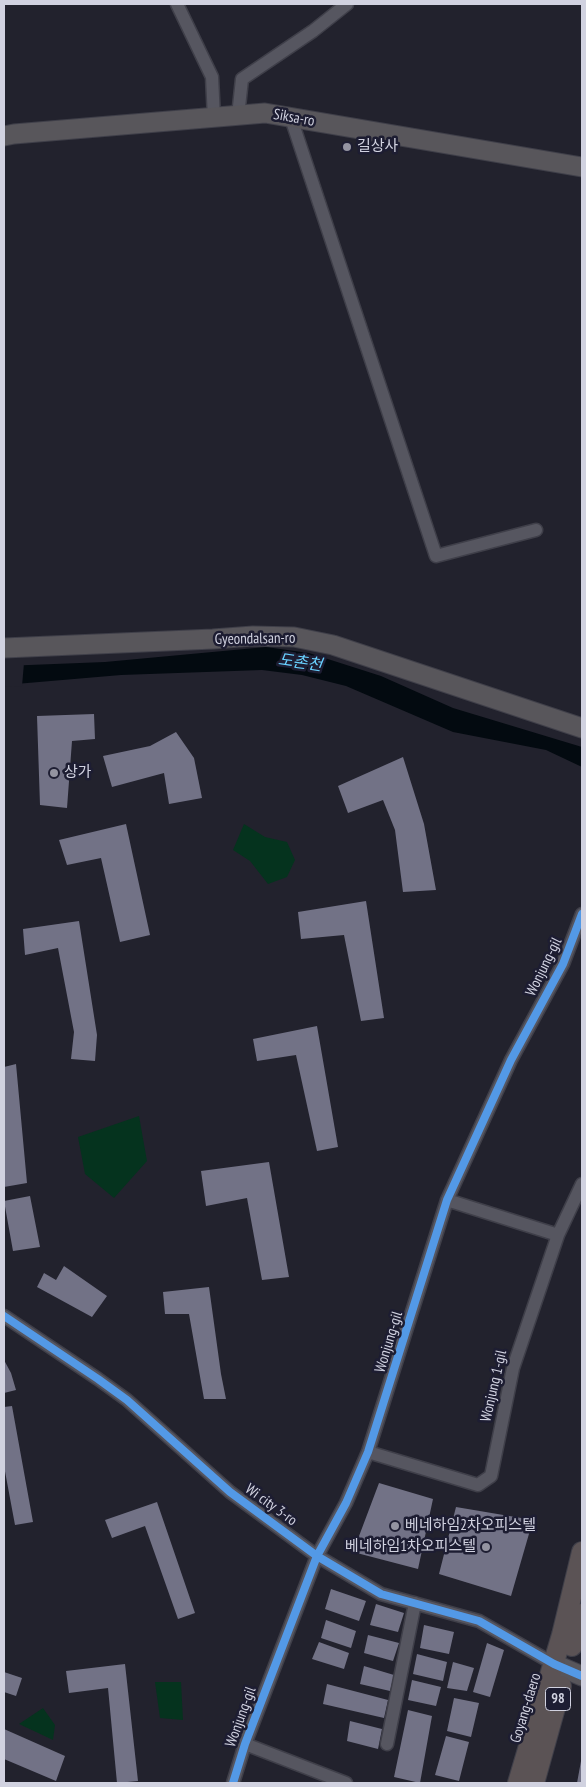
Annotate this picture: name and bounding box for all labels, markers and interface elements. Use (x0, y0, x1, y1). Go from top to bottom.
street label: Siksa-ro (272, 106, 316, 130)
place label: 길상사 (357, 138, 398, 156)
marker: 길상사 (341, 141, 353, 153)
street label: Gyeondalsan-ro (214, 629, 296, 649)
water label: 도촌천 (277, 650, 323, 676)
place label: 상가 (64, 764, 92, 782)
marker: 상가 (48, 767, 60, 779)
street label: Wonjung-gil (522, 935, 566, 999)
street label: Wonjung-gil (371, 1309, 407, 1375)
street label: Wonjung 1-gil (477, 1348, 511, 1424)
street label: Wi city 3-ro (242, 1480, 300, 1530)
place label: 베네하임2차오피스텔 (405, 1517, 536, 1535)
marker: 베네하임2차오피스텔 (389, 1520, 401, 1532)
place label: 베네하임1차오피스텔 (345, 1538, 476, 1556)
marker: 베네하임1차오피스텔 (480, 1541, 492, 1553)
street label: Goyang-daero (507, 1671, 545, 1745)
street label: Wonjung-gil (222, 1684, 260, 1750)
road number: 98 (546, 1688, 570, 1710)

